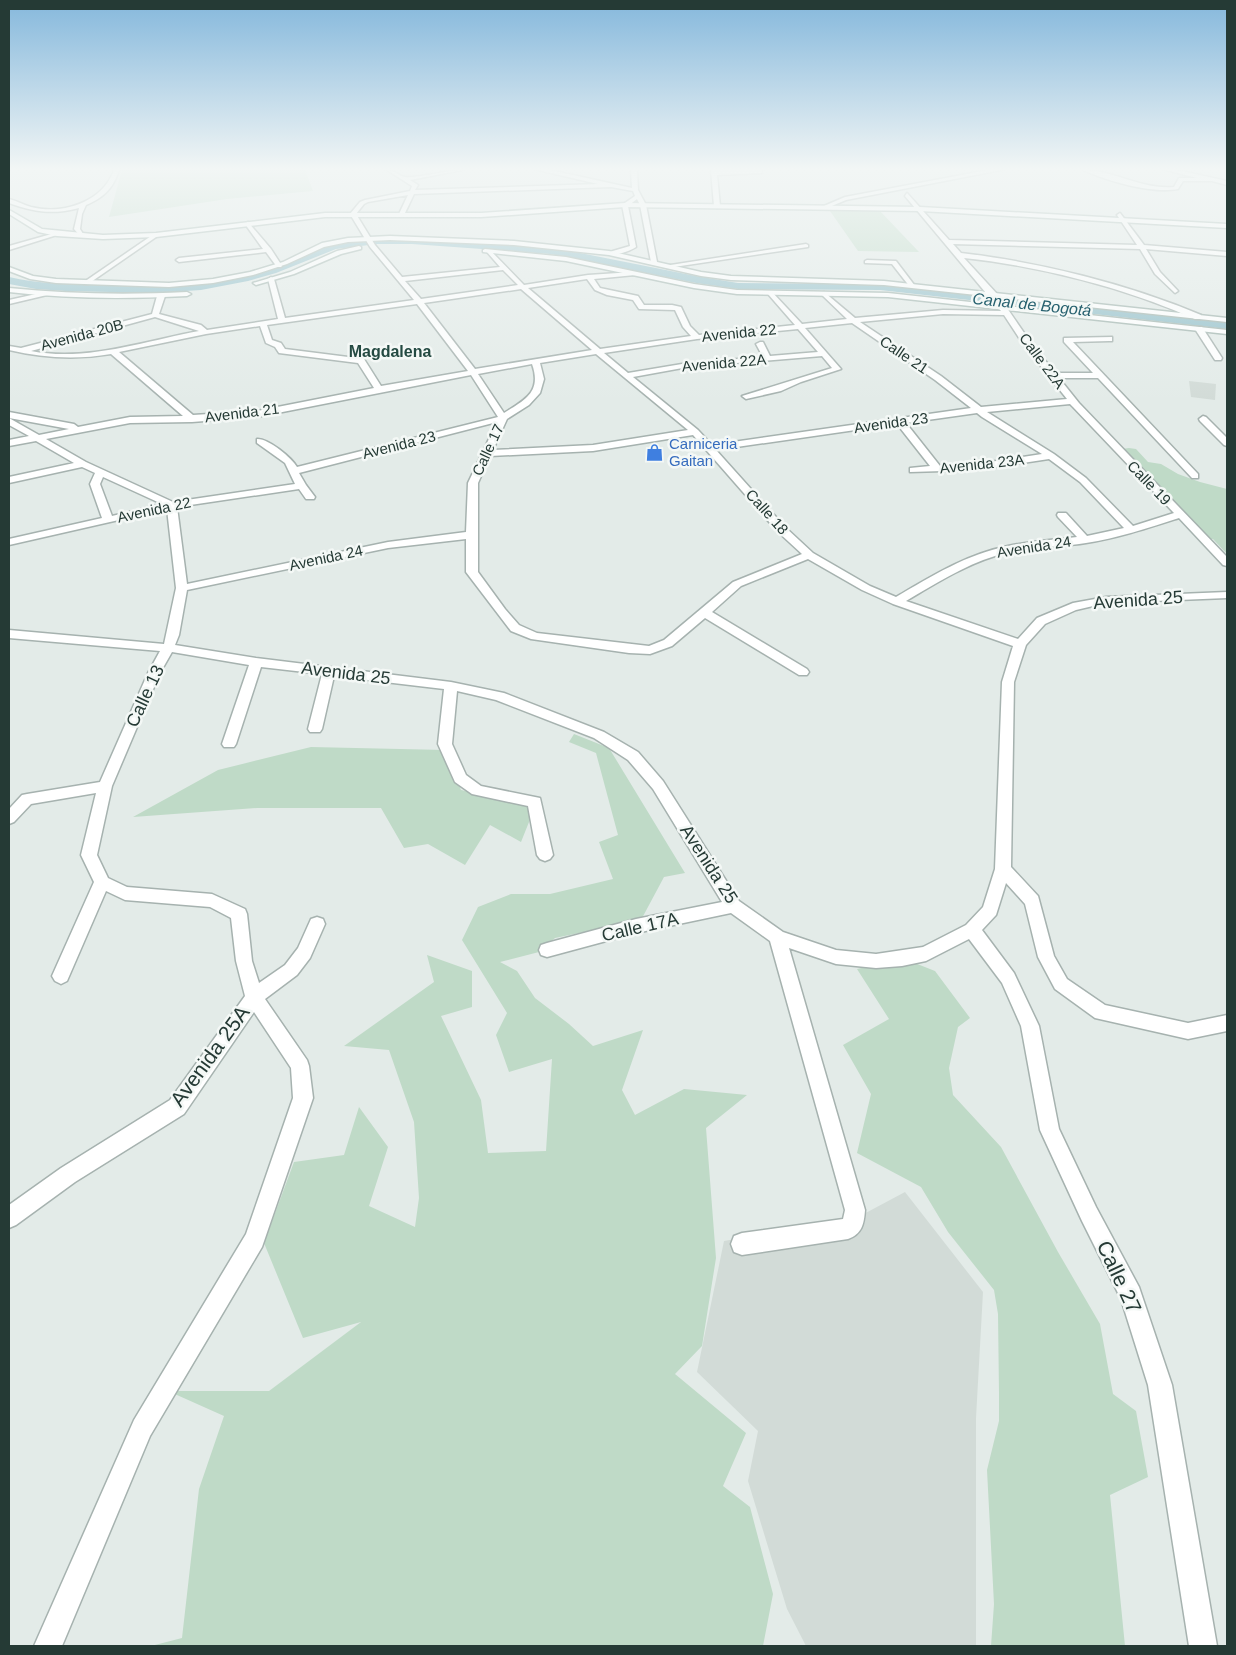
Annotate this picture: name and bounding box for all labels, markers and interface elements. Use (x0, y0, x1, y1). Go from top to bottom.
water label: Canal de Bogotá (972, 290, 1092, 319)
street label: Avenida 20B (39, 315, 125, 354)
street label: Avenida 22 (701, 320, 777, 345)
street label: Calle 22A (1016, 330, 1069, 392)
street label: Calle 21 (877, 332, 932, 377)
district label: Magdalena (349, 343, 431, 360)
street label: Avenida 22A (681, 350, 767, 375)
street label: Avenida 21 (204, 400, 280, 425)
street label: Avenida 23 (853, 409, 929, 436)
street label: Calle 17 (468, 421, 507, 478)
street label: Avenida 23 (361, 427, 437, 462)
place label: Carniceria Gaitan (669, 435, 738, 469)
shop icon: Carniceria Gaitan (645, 443, 665, 463)
street label: Avenida 23A (939, 451, 1025, 476)
street label: Calle 19 (1124, 457, 1175, 508)
street label: Calle 18 (743, 486, 792, 538)
street label: Avenida 22 (116, 493, 192, 526)
street label: Avenida 24 (996, 532, 1072, 561)
street label: Avenida 24 (288, 541, 364, 574)
street label: Avenida 25 (1093, 587, 1183, 613)
street label: Avenida 25 (300, 658, 392, 688)
street label: Calle 13 (122, 662, 168, 730)
street label: Avenida 25 (676, 821, 742, 907)
street label: Calle 17A (600, 908, 680, 946)
street label: Avenida 25A (165, 1001, 254, 1110)
street label: Calle 27 (1093, 1237, 1146, 1317)

